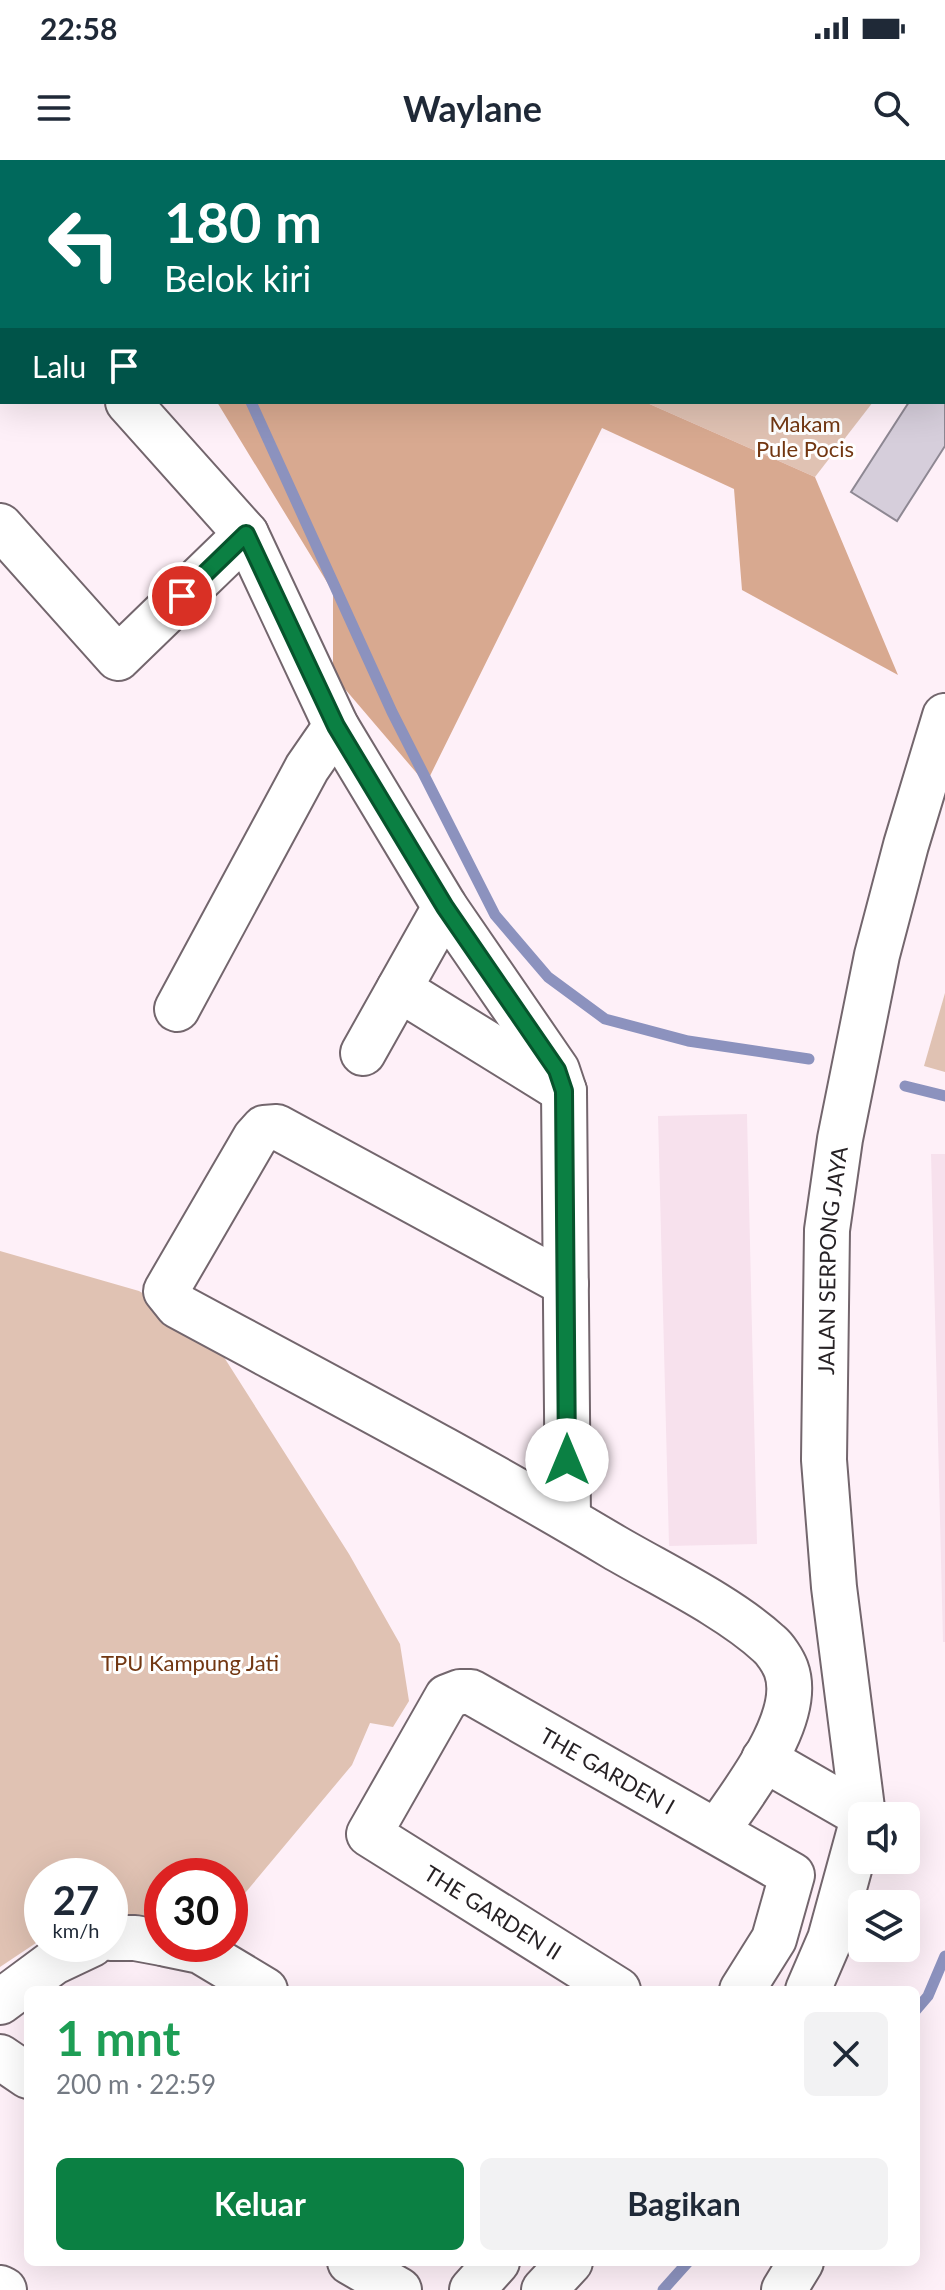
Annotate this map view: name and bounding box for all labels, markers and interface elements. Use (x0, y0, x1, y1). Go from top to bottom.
text: 22:58 (40, 10, 117, 46)
icon: menu (32, 86, 76, 130)
text: Waylane (403, 86, 542, 130)
icon: search (869, 86, 913, 130)
text: 180 m (164, 188, 322, 255)
icon: left (32, 192, 136, 296)
text: Belok kiri (164, 256, 311, 300)
icon: arrive (102, 344, 146, 388)
text: Lalu (32, 348, 86, 384)
park label: Makam Pule Pocis (756, 410, 854, 462)
pin (148, 562, 216, 630)
icon: arrive (160, 574, 204, 618)
street label: JALAN SERPONG JAYA (812, 1144, 852, 1375)
position arrow (525, 1418, 609, 1502)
park label: TPU Kampung Jati (101, 1649, 279, 1676)
street label: THE GARDEN I (536, 1721, 680, 1819)
map controls (848, 1802, 920, 1962)
button: sound (848, 1802, 920, 1874)
speed limit sign: 30 (144, 1858, 248, 1962)
street label: THE GARDEN II (419, 1859, 567, 1965)
text: 27 (53, 1876, 99, 1924)
button: layers (848, 1890, 920, 1962)
text: km/h (53, 1918, 99, 1942)
text: 1 mnt (56, 2009, 180, 2066)
button: close (804, 2012, 888, 2096)
text: 200 m · 22:59 (56, 2068, 216, 2100)
button: Keluar (56, 2158, 464, 2250)
button: Bagikan (480, 2158, 888, 2250)

